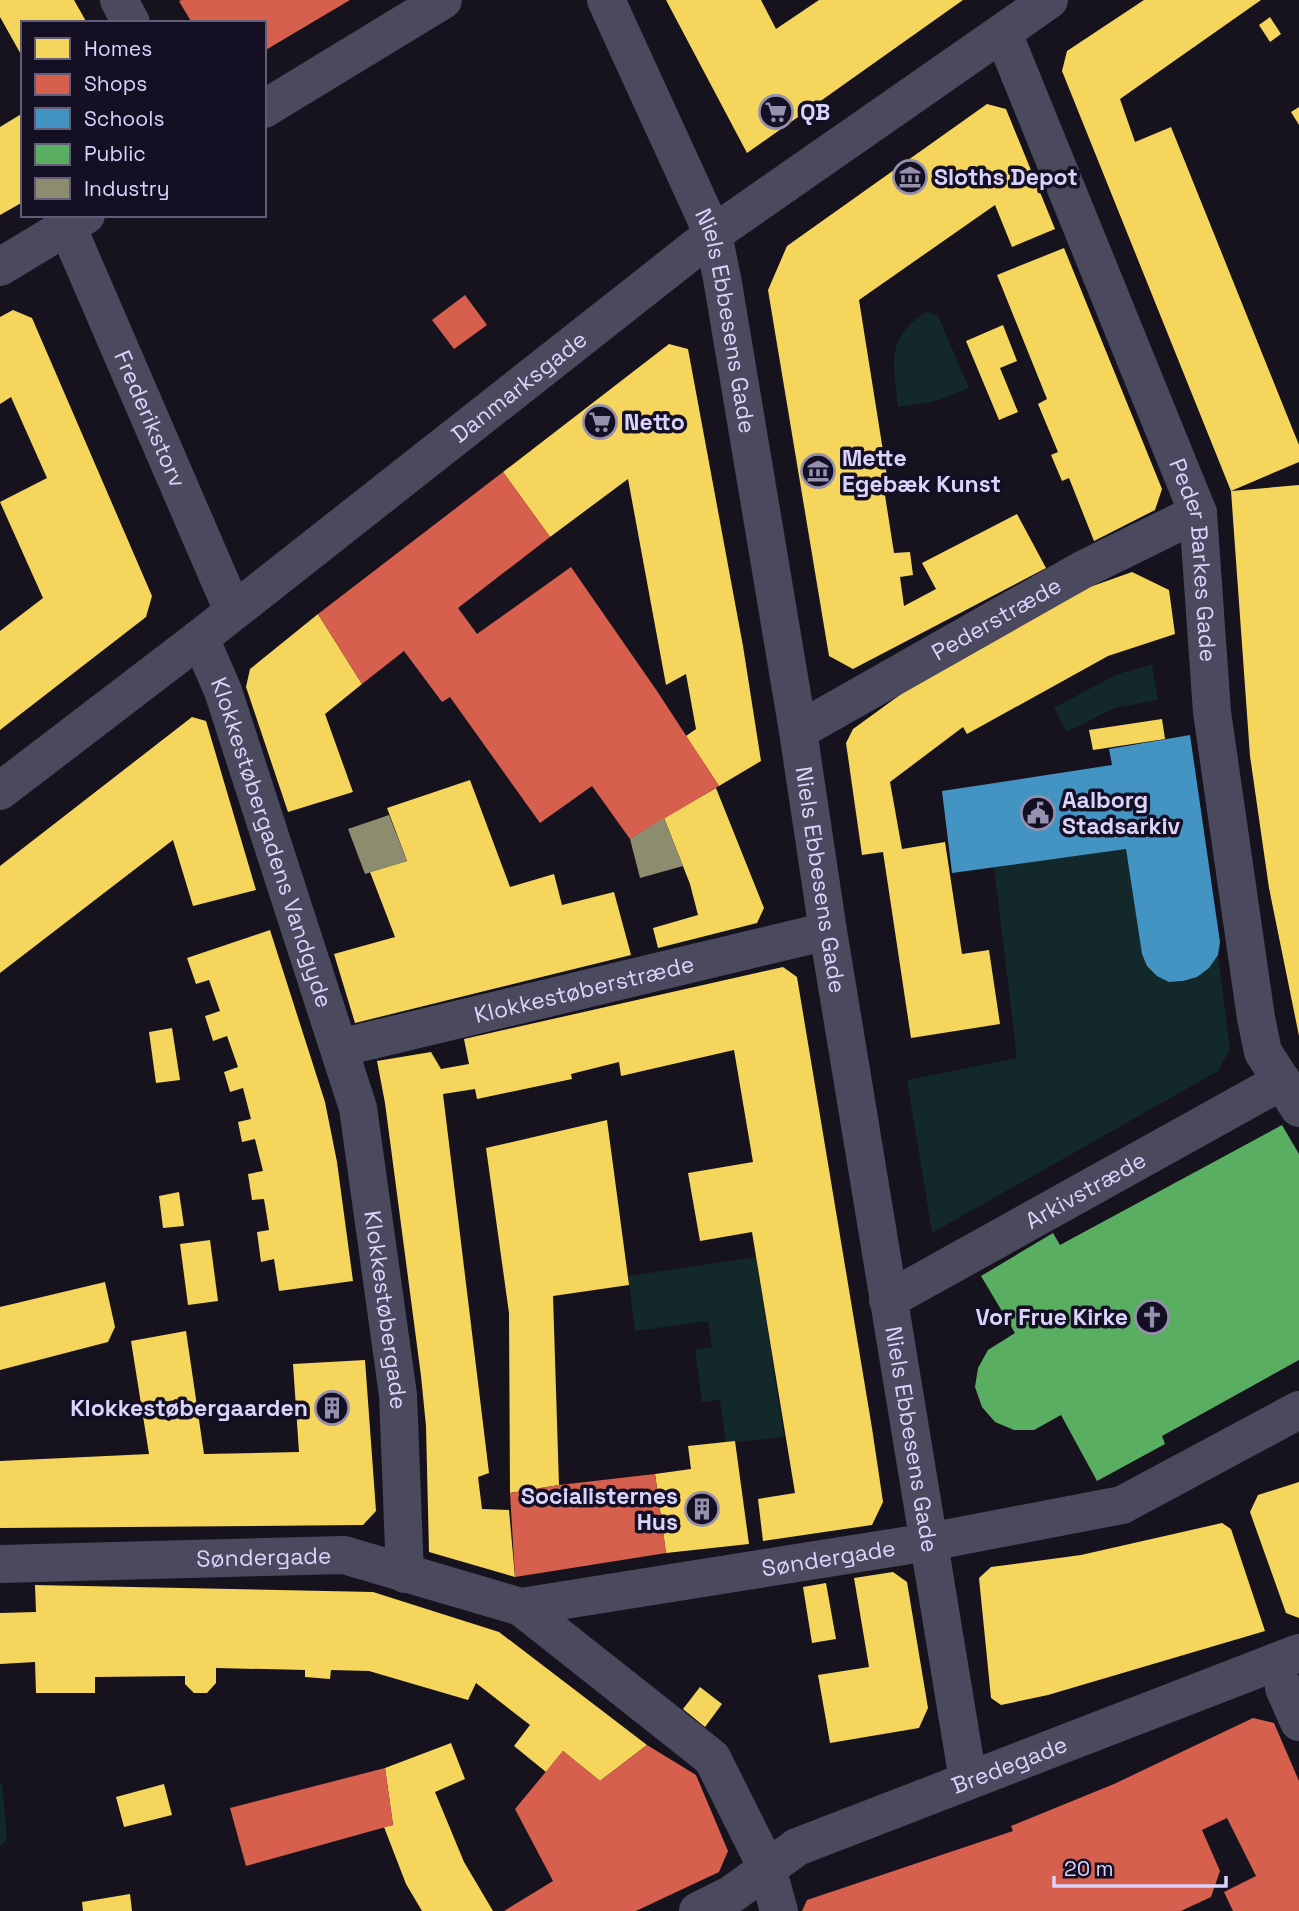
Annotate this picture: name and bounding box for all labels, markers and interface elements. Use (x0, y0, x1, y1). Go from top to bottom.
legend (21, 21, 266, 217)
text: Homes (84, 35, 152, 62)
text: Shops (84, 70, 147, 97)
supermarket icon: QB (757, 93, 795, 131)
place label: QB (800, 97, 830, 127)
text: Schools (84, 105, 164, 132)
text: Public (84, 140, 146, 167)
museum icon: Sloths Depot (891, 158, 929, 196)
place label: Sloths Depot (934, 162, 1078, 192)
text: Industry (84, 175, 170, 202)
street label: Niels Ebbesens Gade (688, 203, 763, 436)
street label: Danmarksgade (445, 324, 593, 449)
street label: Frederikstorv (107, 346, 193, 492)
supermarket icon: Netto (581, 403, 619, 441)
place label: Netto (624, 407, 685, 437)
place label: Mette Egebæk Kunst (842, 443, 1001, 499)
museum icon: Mette Egebæk Kunst (799, 452, 837, 490)
street label: Peder Barkes Gade (1162, 454, 1223, 663)
street label: Pederstræde (926, 570, 1067, 667)
street label: Klokkestøbergadens Vandgyde (204, 673, 340, 1011)
street label: Niels Ebbesens Gade (789, 764, 853, 995)
place label: Aalborg Stadsarkiv (1062, 785, 1181, 841)
public building icon: Aalborg Stadsarkiv (1019, 794, 1057, 832)
street label: Klokkestøberstræde (471, 949, 697, 1030)
street label: Arkivstræde (1020, 1145, 1151, 1236)
street label: Klokkestøbergade (357, 1208, 414, 1410)
church icon: Vor Frue Kirke (1133, 1298, 1171, 1336)
place label: Vor Frue Kirke (976, 1302, 1128, 1332)
street label: Niels Ebbesens Gade (878, 1324, 945, 1555)
building icon: Klokkestøbergaarden (313, 1389, 351, 1427)
place label: Klokkestøbergaarden (70, 1393, 308, 1423)
place label: Socialisternes Hus (521, 1481, 678, 1537)
building icon: Socialisternes Hus (683, 1490, 721, 1528)
street label: Søndergade (759, 1533, 898, 1583)
street label: Søndergade (196, 1540, 332, 1574)
street label: Bredegade (947, 1729, 1072, 1801)
scale bar (1054, 1844, 1226, 1888)
text: 20 m (1064, 1855, 1114, 1882)

